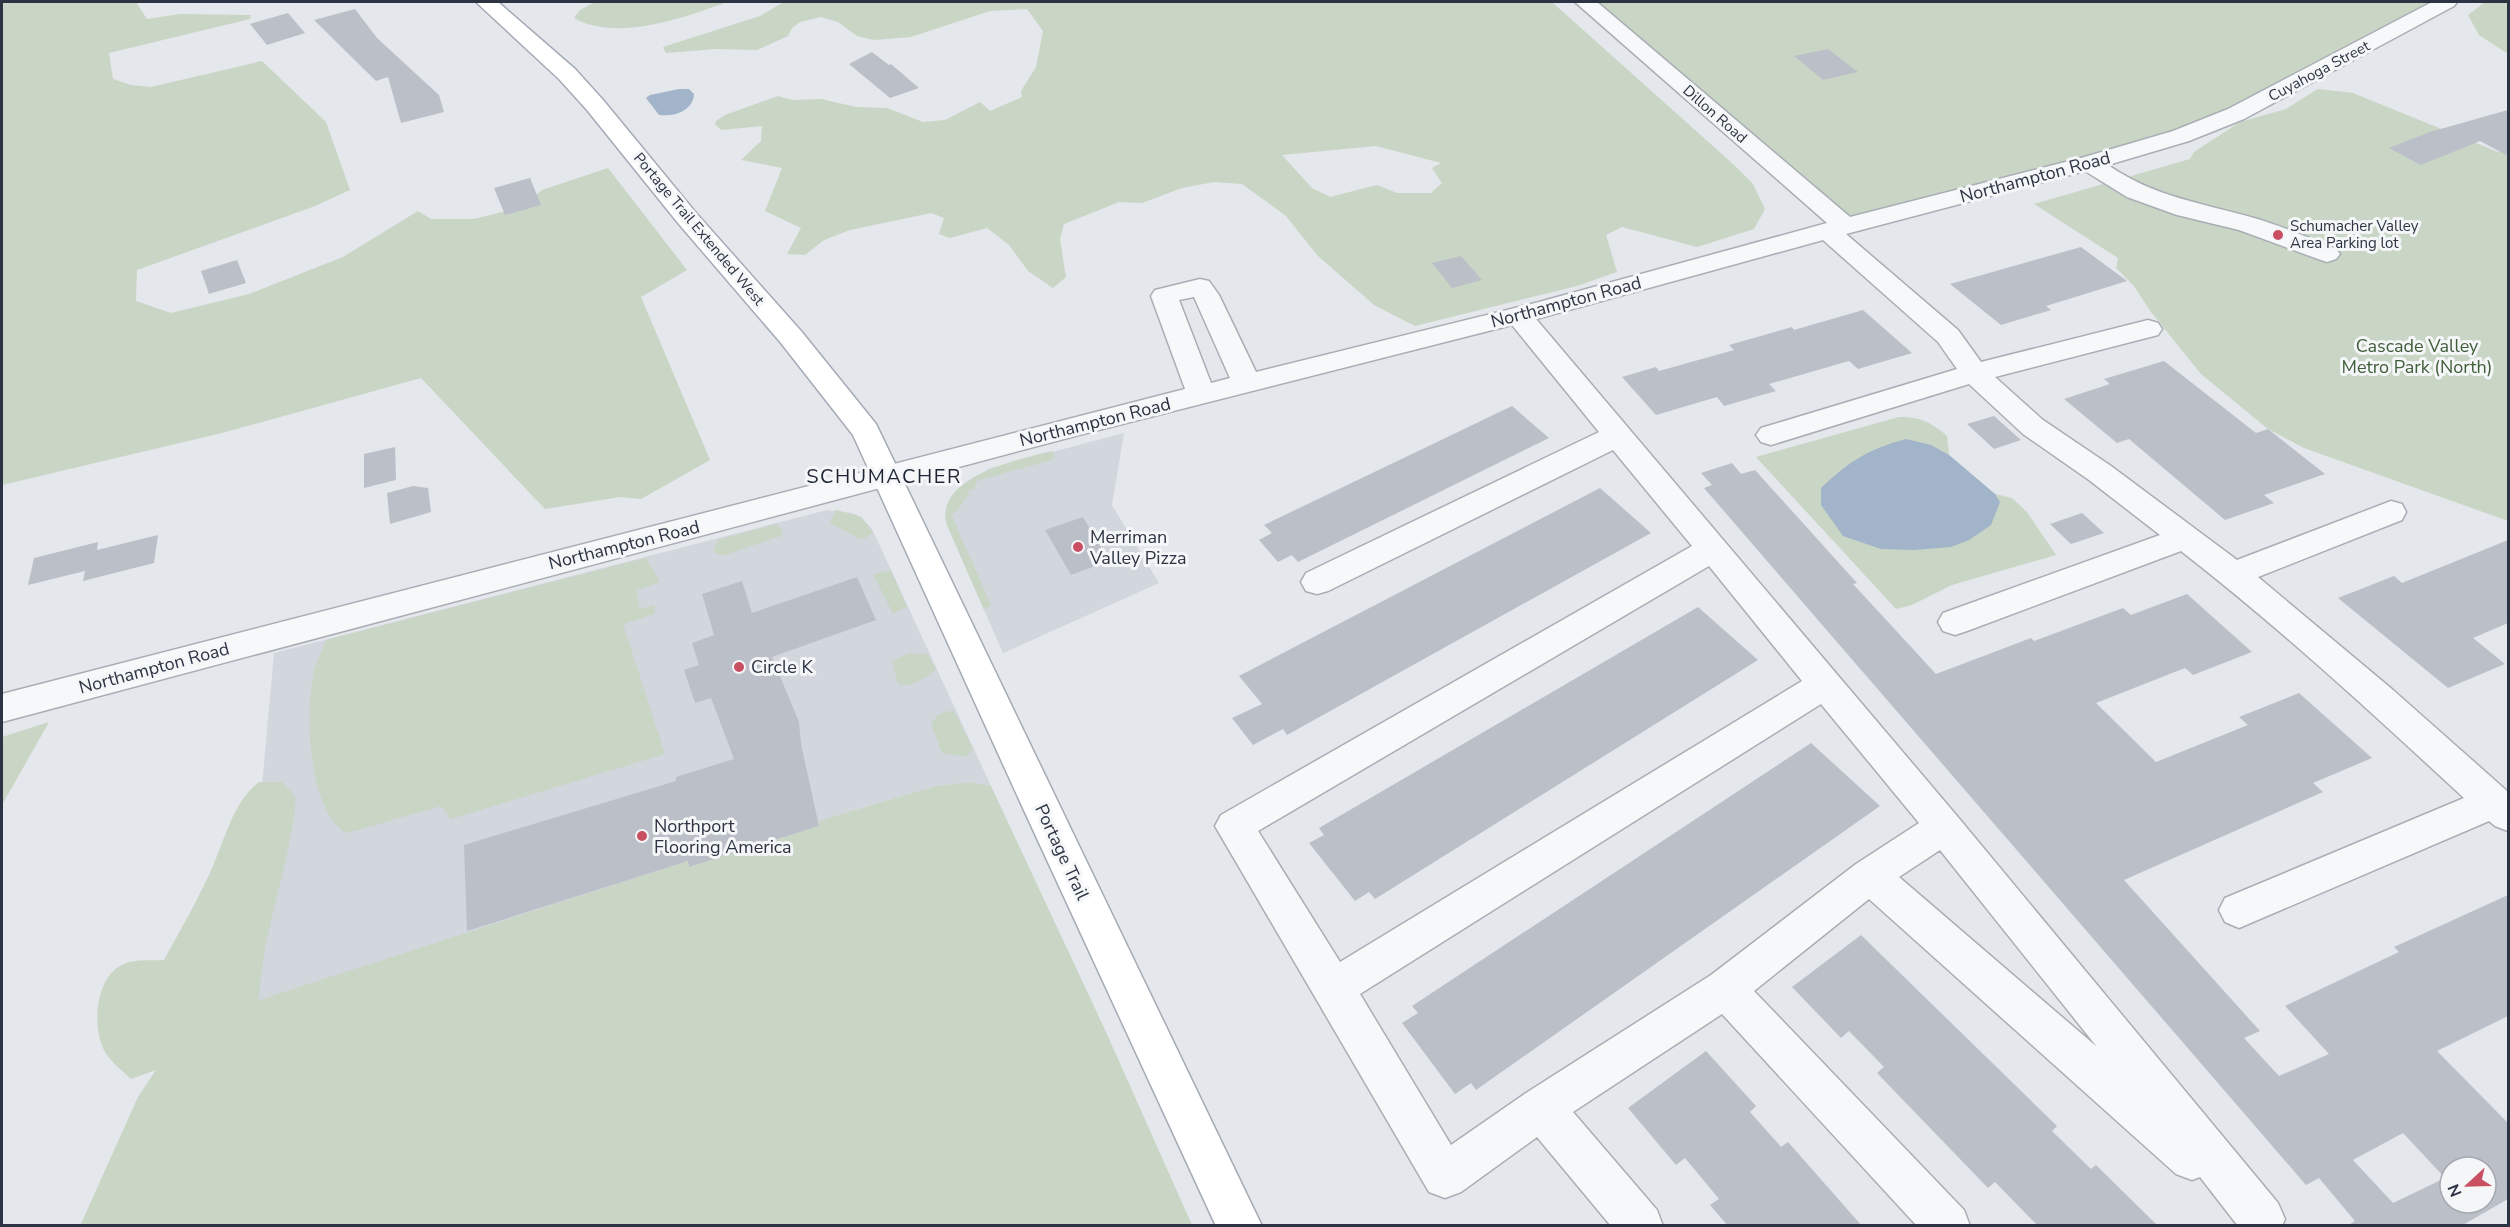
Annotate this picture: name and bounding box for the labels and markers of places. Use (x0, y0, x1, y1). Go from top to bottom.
place label: Schumacher Valley Area Parking lot (2290, 216, 2419, 253)
marker: Schumacher Valley Area Parking lot (2271, 228, 2285, 242)
place label: Merriman Valley Pizza (1089, 525, 1187, 570)
marker: Merriman Valley Pizza (1071, 540, 1085, 554)
place label: Circle K (751, 655, 813, 679)
marker: Circle K (732, 660, 746, 674)
place label: Northport Flooring America (654, 814, 792, 859)
marker: Northport Flooring America (635, 829, 649, 843)

